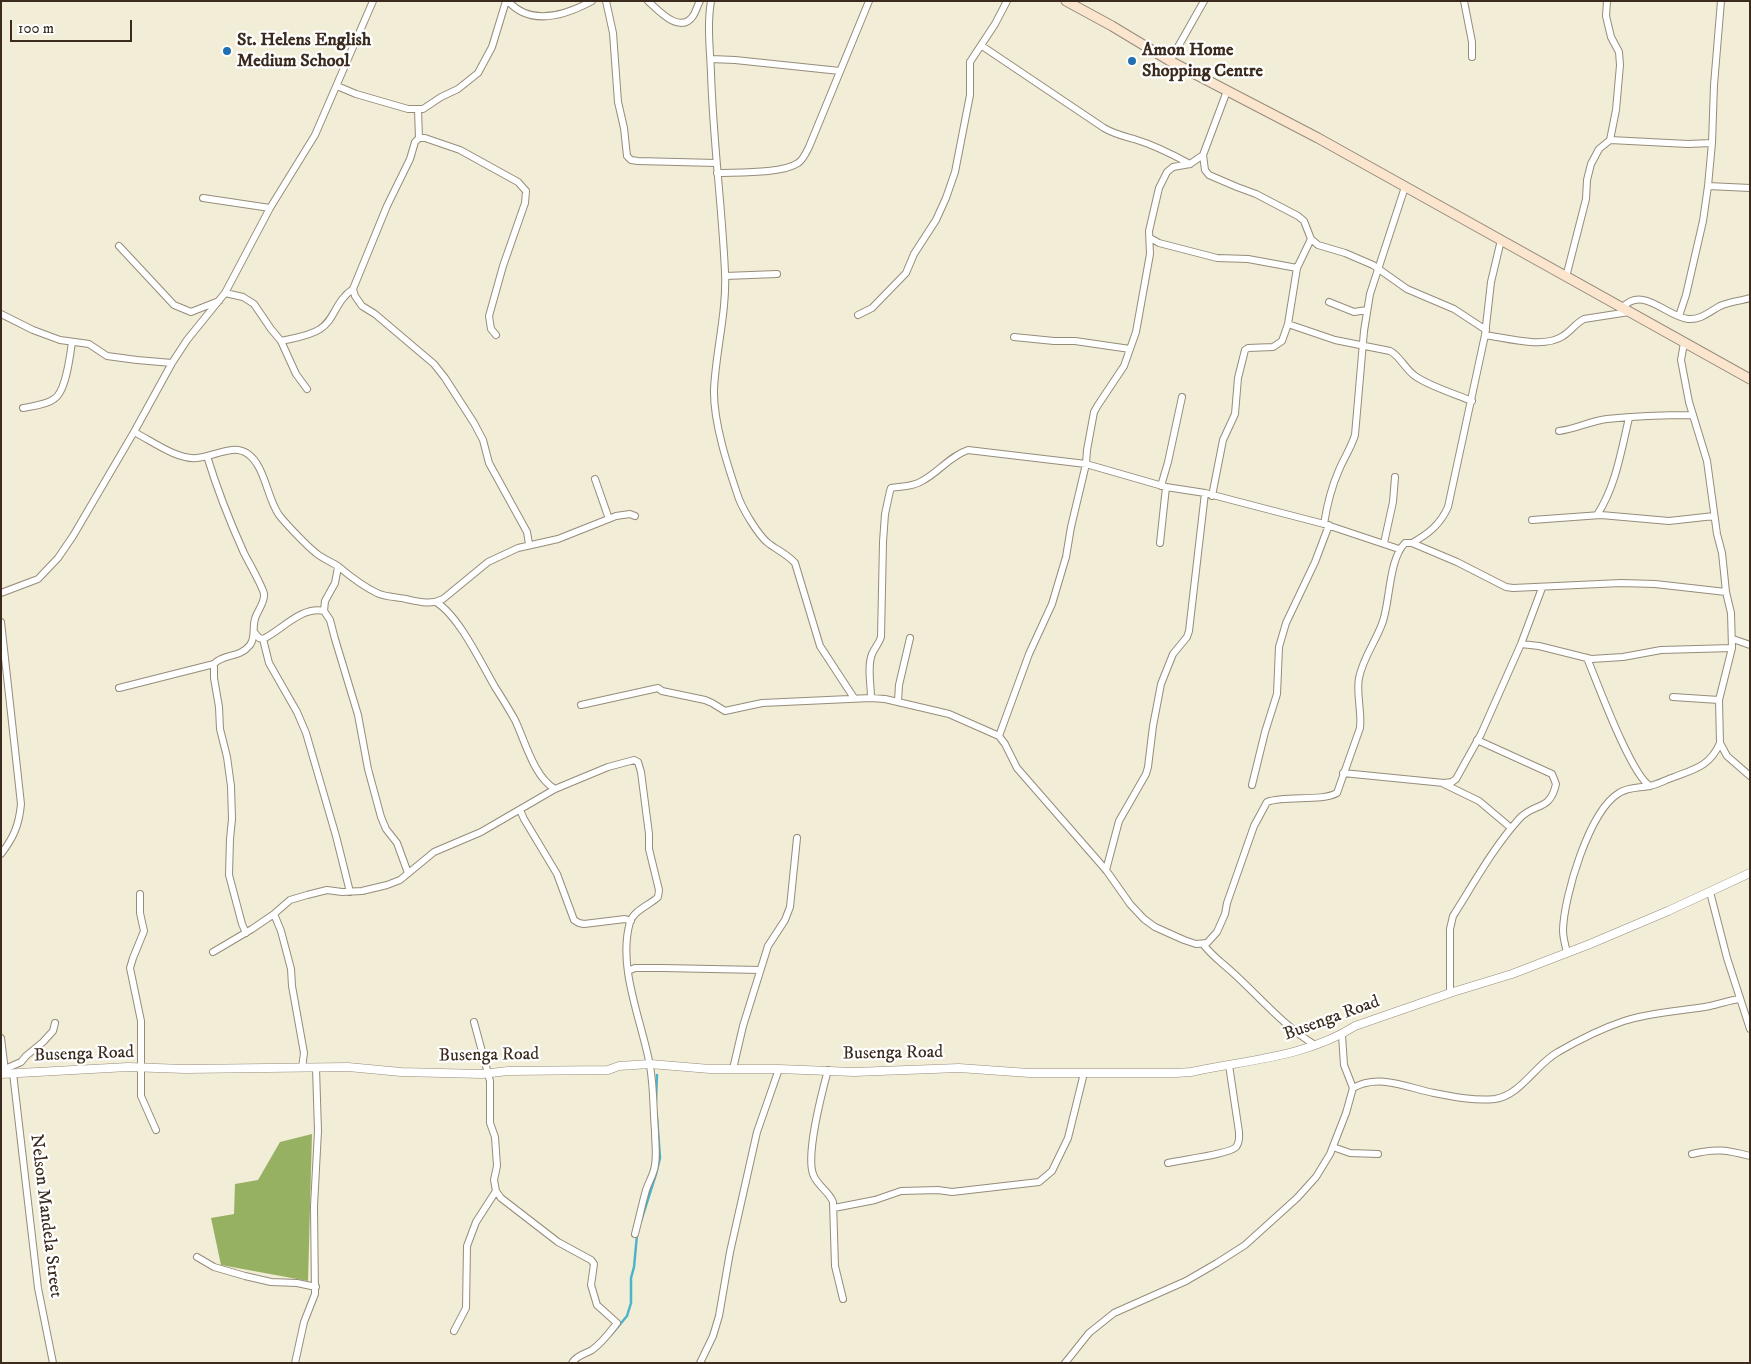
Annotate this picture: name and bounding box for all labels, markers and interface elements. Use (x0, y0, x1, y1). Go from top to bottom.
scale bar (12, 10, 135, 42)
text: 100 m (18, 19, 54, 38)
place label: St. Helens English Medium School (237, 30, 371, 72)
place label: Amon Home Shopping Centre (1142, 40, 1263, 82)
marker: St. Helens English Medium School (221, 45, 233, 57)
marker: Amon Home Shopping Centre (1126, 55, 1138, 67)
street label: Busenga Road (1281, 992, 1383, 1046)
street label: Busenga Road (33, 1042, 135, 1068)
street label: Busenga Road (843, 1042, 943, 1066)
street label: Busenga Road (439, 1044, 539, 1068)
street label: Nelson Mandela Street (24, 1133, 66, 1299)

